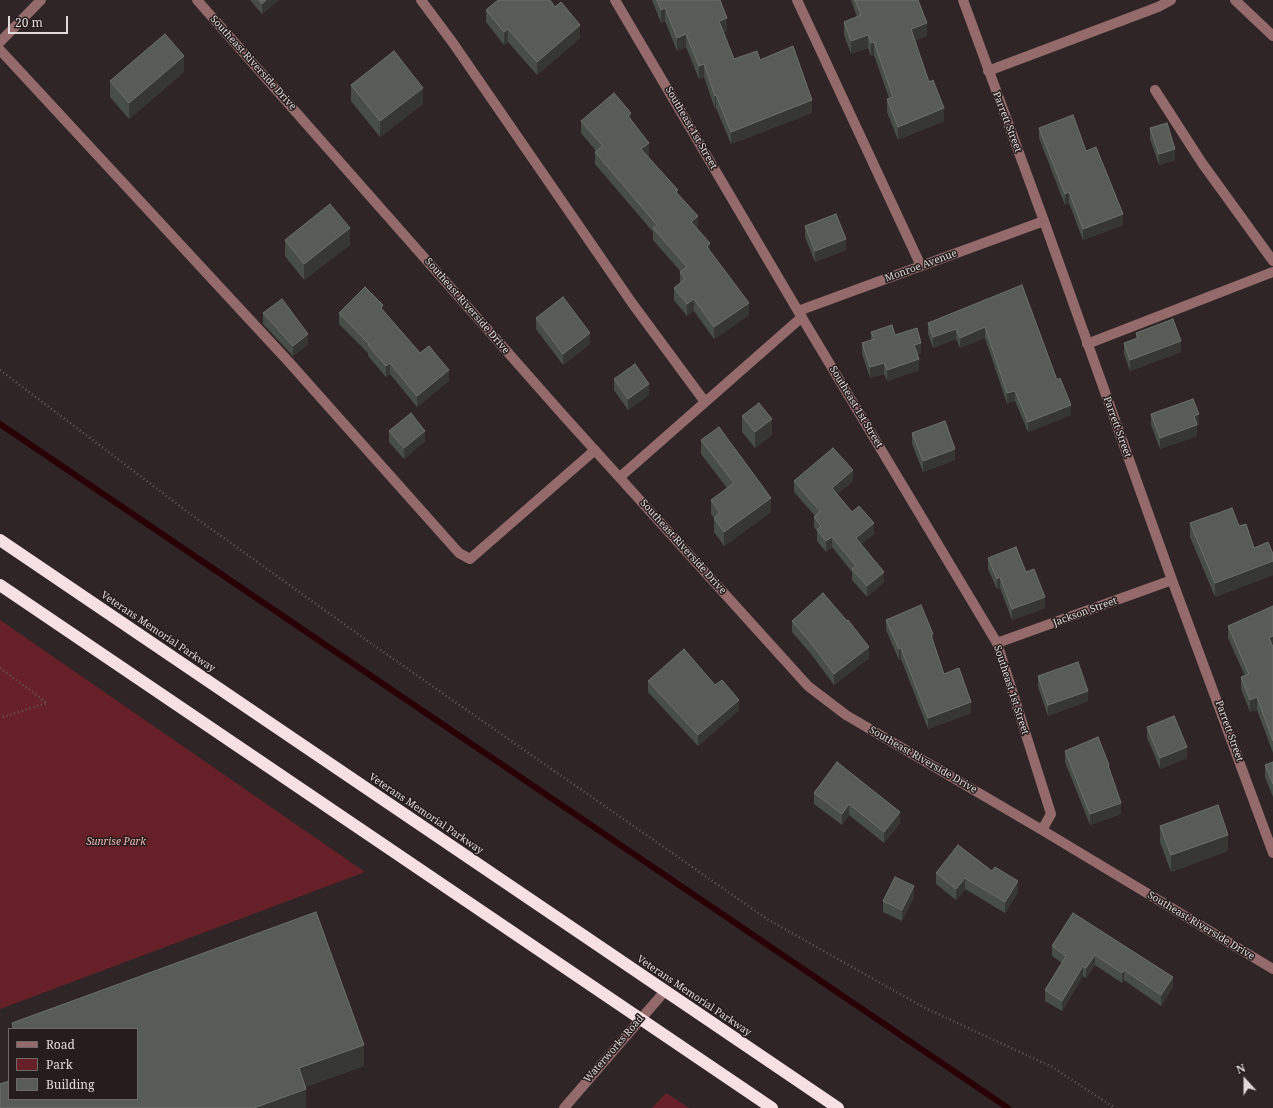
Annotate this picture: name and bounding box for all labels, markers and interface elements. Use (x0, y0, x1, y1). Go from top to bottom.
scale bar (10, 8, 70, 34)
street label: Southeast Riverside Drive (207, 13, 299, 113)
text: 20 m (15, 14, 43, 31)
street label: Southeast 1st Street (663, 85, 719, 171)
street label: Parrett Street (990, 90, 1024, 154)
street label: Monroe Avenue (883, 247, 959, 285)
street label: Southeast Riverside Drive (422, 256, 512, 356)
street label: Southeast 1st Street (827, 364, 885, 450)
street label: Parrett Street (1100, 395, 1134, 459)
street label: Southeast Riverside Drive (637, 497, 729, 597)
street label: Veterans Memorial Parkway (99, 589, 217, 675)
street label: Jackson Street (1051, 595, 1119, 629)
street label: Southeast 1st Street (991, 644, 1031, 736)
street label: Parrett Street (1212, 699, 1246, 763)
street label: Southeast Riverside Drive (867, 724, 979, 796)
street label: Veterans Memorial Parkway (367, 771, 485, 857)
park label: Sunrise Park (86, 836, 146, 848)
street label: Southeast Riverside Drive (1145, 889, 1257, 963)
street label: Veterans Memorial Parkway (635, 953, 753, 1039)
street label: Waterworks Road (582, 1013, 646, 1085)
legend (8, 1028, 138, 1100)
text: Road (46, 1036, 75, 1053)
text: Park (46, 1056, 73, 1073)
north arrow (1225, 1060, 1265, 1100)
text: N (1234, 1060, 1247, 1077)
text: Building (46, 1076, 94, 1093)

